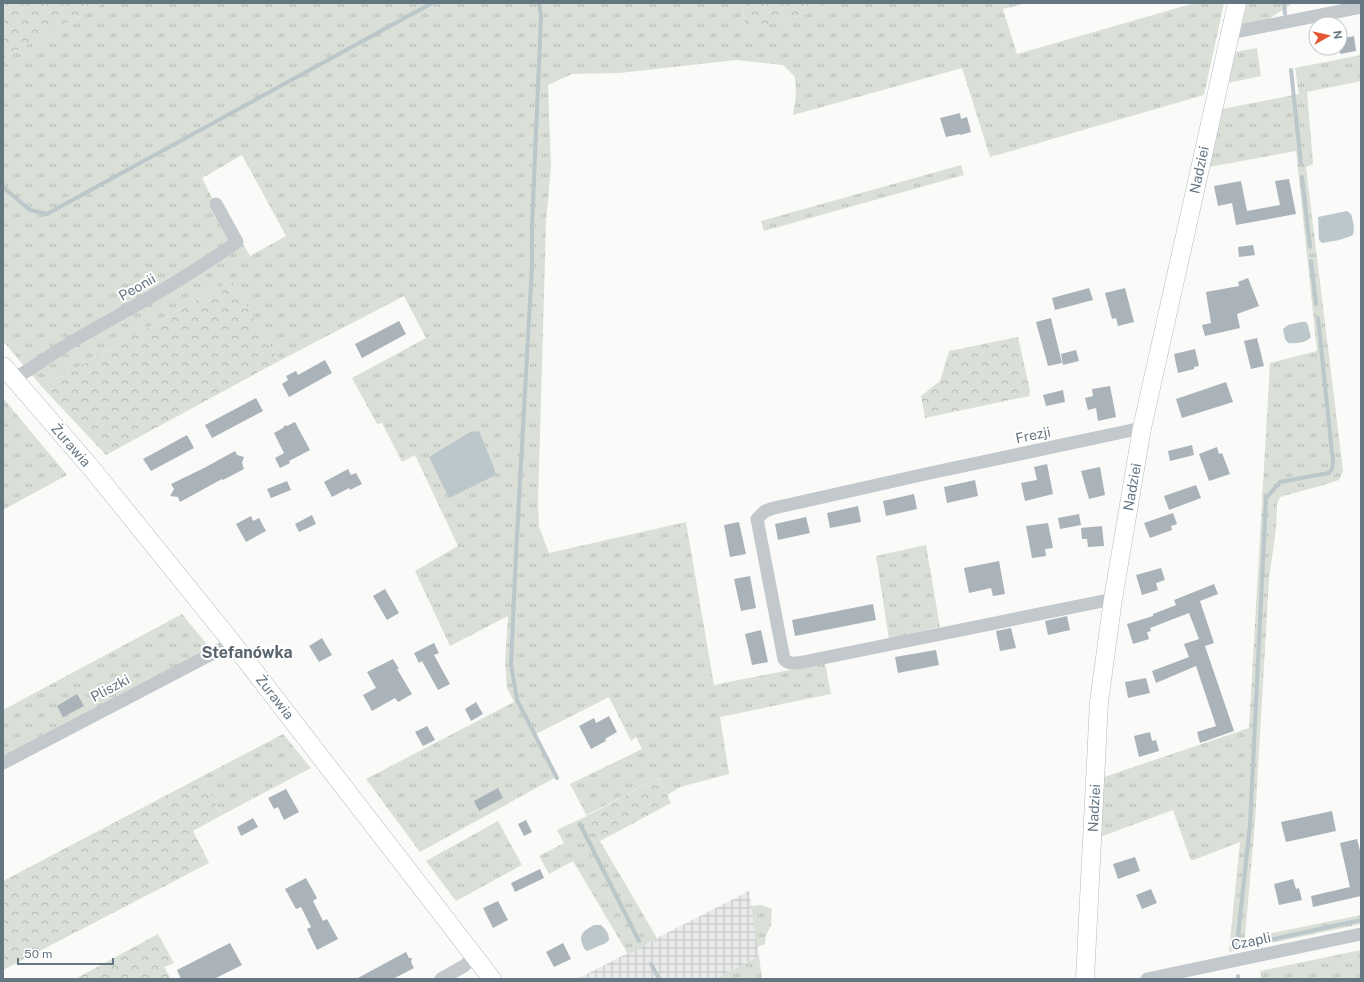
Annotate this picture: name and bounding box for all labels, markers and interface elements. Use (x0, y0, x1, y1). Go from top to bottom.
north arrow (1308, 16, 1348, 56)
text: N (1331, 30, 1344, 40)
street label: Nadziei (1186, 145, 1212, 195)
street label: Peonii (116, 270, 158, 304)
street label: Żurawia (48, 419, 96, 470)
street label: Frezji (1014, 423, 1052, 447)
street label: Nadziei (1120, 462, 1144, 512)
district label: Stefanówka (202, 643, 292, 662)
street label: Żurawia (253, 670, 299, 722)
street label: Pliszki (88, 671, 132, 705)
street label: Nadziei (1085, 784, 1103, 832)
street label: Czapli (1230, 929, 1272, 953)
scale bar (18, 940, 113, 966)
text: 50 m (24, 947, 52, 961)

